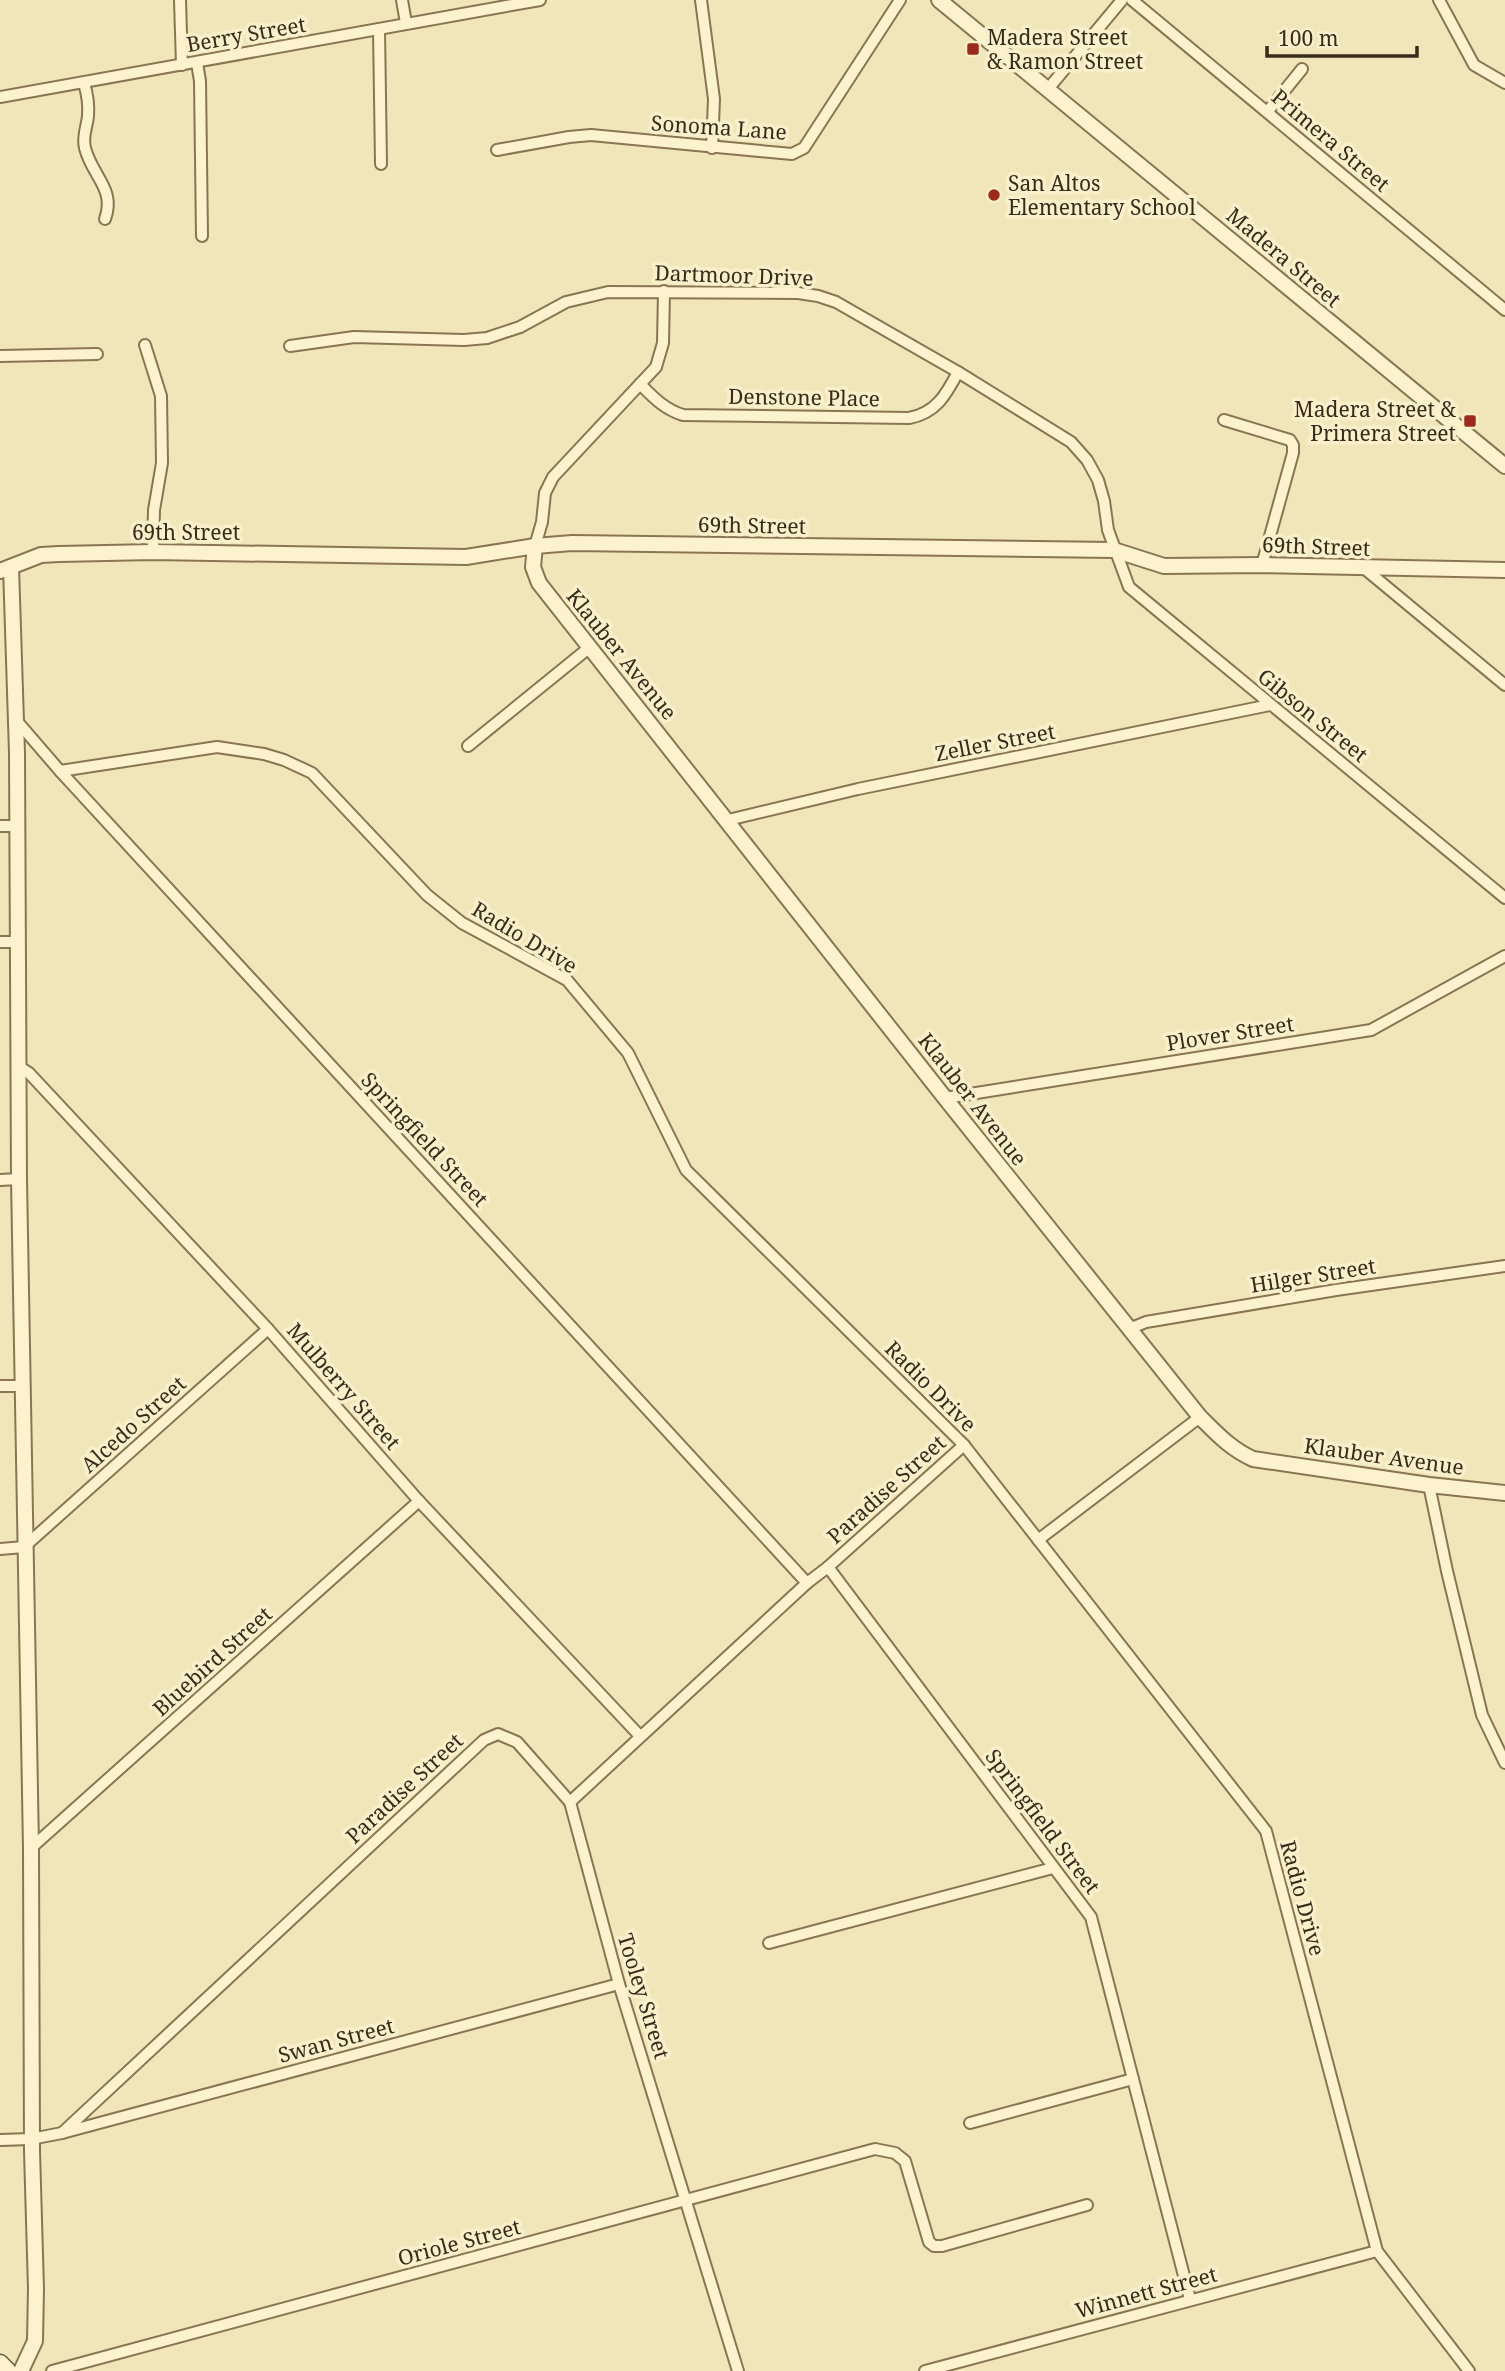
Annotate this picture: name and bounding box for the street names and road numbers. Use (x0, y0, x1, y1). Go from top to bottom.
street label: Berry Street (184, 10, 308, 58)
street label: Primera Street (1266, 82, 1396, 198)
street label: Sonoma Lane (650, 108, 788, 146)
street label: Madera Street (1221, 201, 1347, 313)
street label: Dartmoor Drive (654, 258, 814, 292)
street label: Denstone Place (728, 382, 880, 412)
street label: 69th Street (698, 510, 806, 540)
street label: 69th Street (132, 518, 240, 546)
street label: 69th Street (1261, 530, 1371, 562)
street label: Klauber Avenue (560, 583, 684, 725)
street label: Gibson Street (1252, 662, 1374, 768)
street label: Zeller Street (933, 717, 1057, 767)
street label: Radio Drive (467, 895, 583, 979)
street label: Plover Street (1164, 1009, 1296, 1057)
street label: Klauber Avenue (912, 1027, 1034, 1171)
street label: Springfield Street (355, 1066, 495, 1212)
street label: Hilger Street (1248, 1251, 1378, 1299)
street label: Mulberry Street (281, 1317, 407, 1455)
street label: Radio Drive (879, 1334, 983, 1438)
street label: Alcedo Street (75, 1369, 191, 1479)
street label: Paradise Street (821, 1428, 951, 1550)
street label: Klauber Avenue (1302, 1431, 1466, 1481)
street label: Bluebird Street (146, 1600, 278, 1722)
street label: Paradise Street (340, 1727, 468, 1849)
street label: Springfield Street (979, 1743, 1107, 1899)
street label: Radio Drive (1274, 1837, 1332, 1959)
street label: Tooley Street (612, 1930, 676, 2062)
street label: Swan Street (275, 2011, 397, 2069)
street label: Oriole Street (394, 2212, 524, 2272)
street label: Winnett Street (1072, 2260, 1220, 2324)

